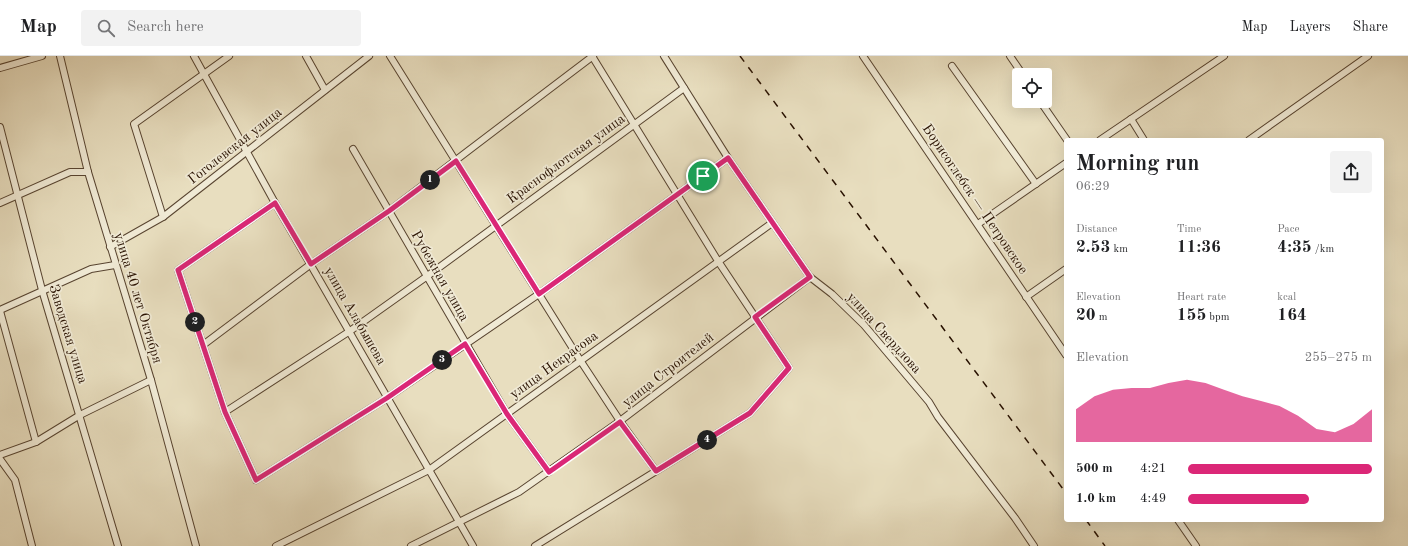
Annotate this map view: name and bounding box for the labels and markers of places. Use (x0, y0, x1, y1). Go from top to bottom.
pin (686, 159, 720, 193)
pin: 1 (420, 170, 440, 190)
pin: 2 (185, 312, 205, 332)
pin: 3 (432, 350, 452, 370)
pin: 4 (697, 430, 717, 450)

